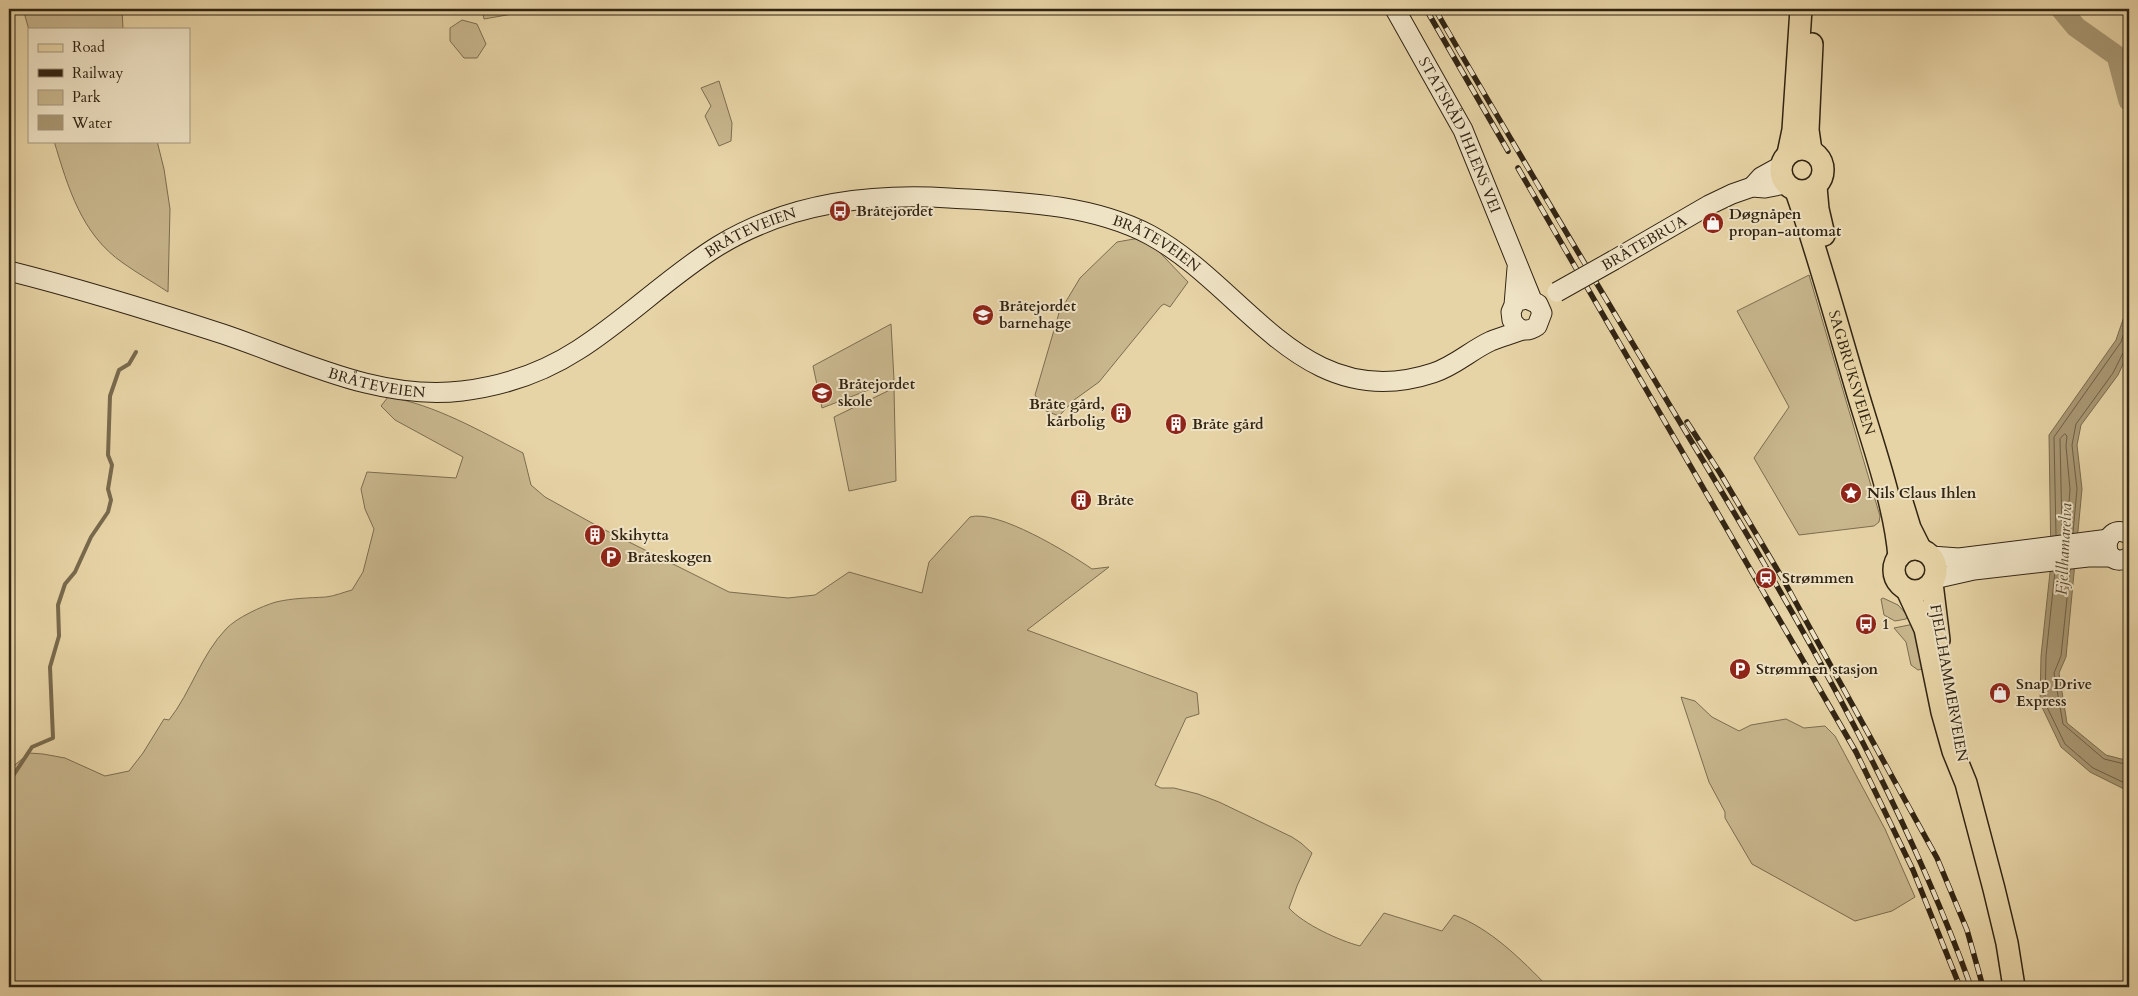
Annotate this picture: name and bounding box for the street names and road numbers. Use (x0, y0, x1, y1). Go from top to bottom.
street label: STATSRÅD IHLENS VEI (1414, 53, 1506, 216)
street label: BRÅTEVEIEN (700, 203, 799, 262)
street label: BRÅTEVEIEN (1110, 210, 1205, 277)
street label: BRÅTEBRUA (1598, 210, 1690, 275)
street label: SAGBRUKSVEIEN (1824, 308, 1880, 438)
street label: BRÅTEVEIEN (326, 363, 426, 402)
street label: FJELLHAMMERVEIEN (1925, 603, 1973, 764)

